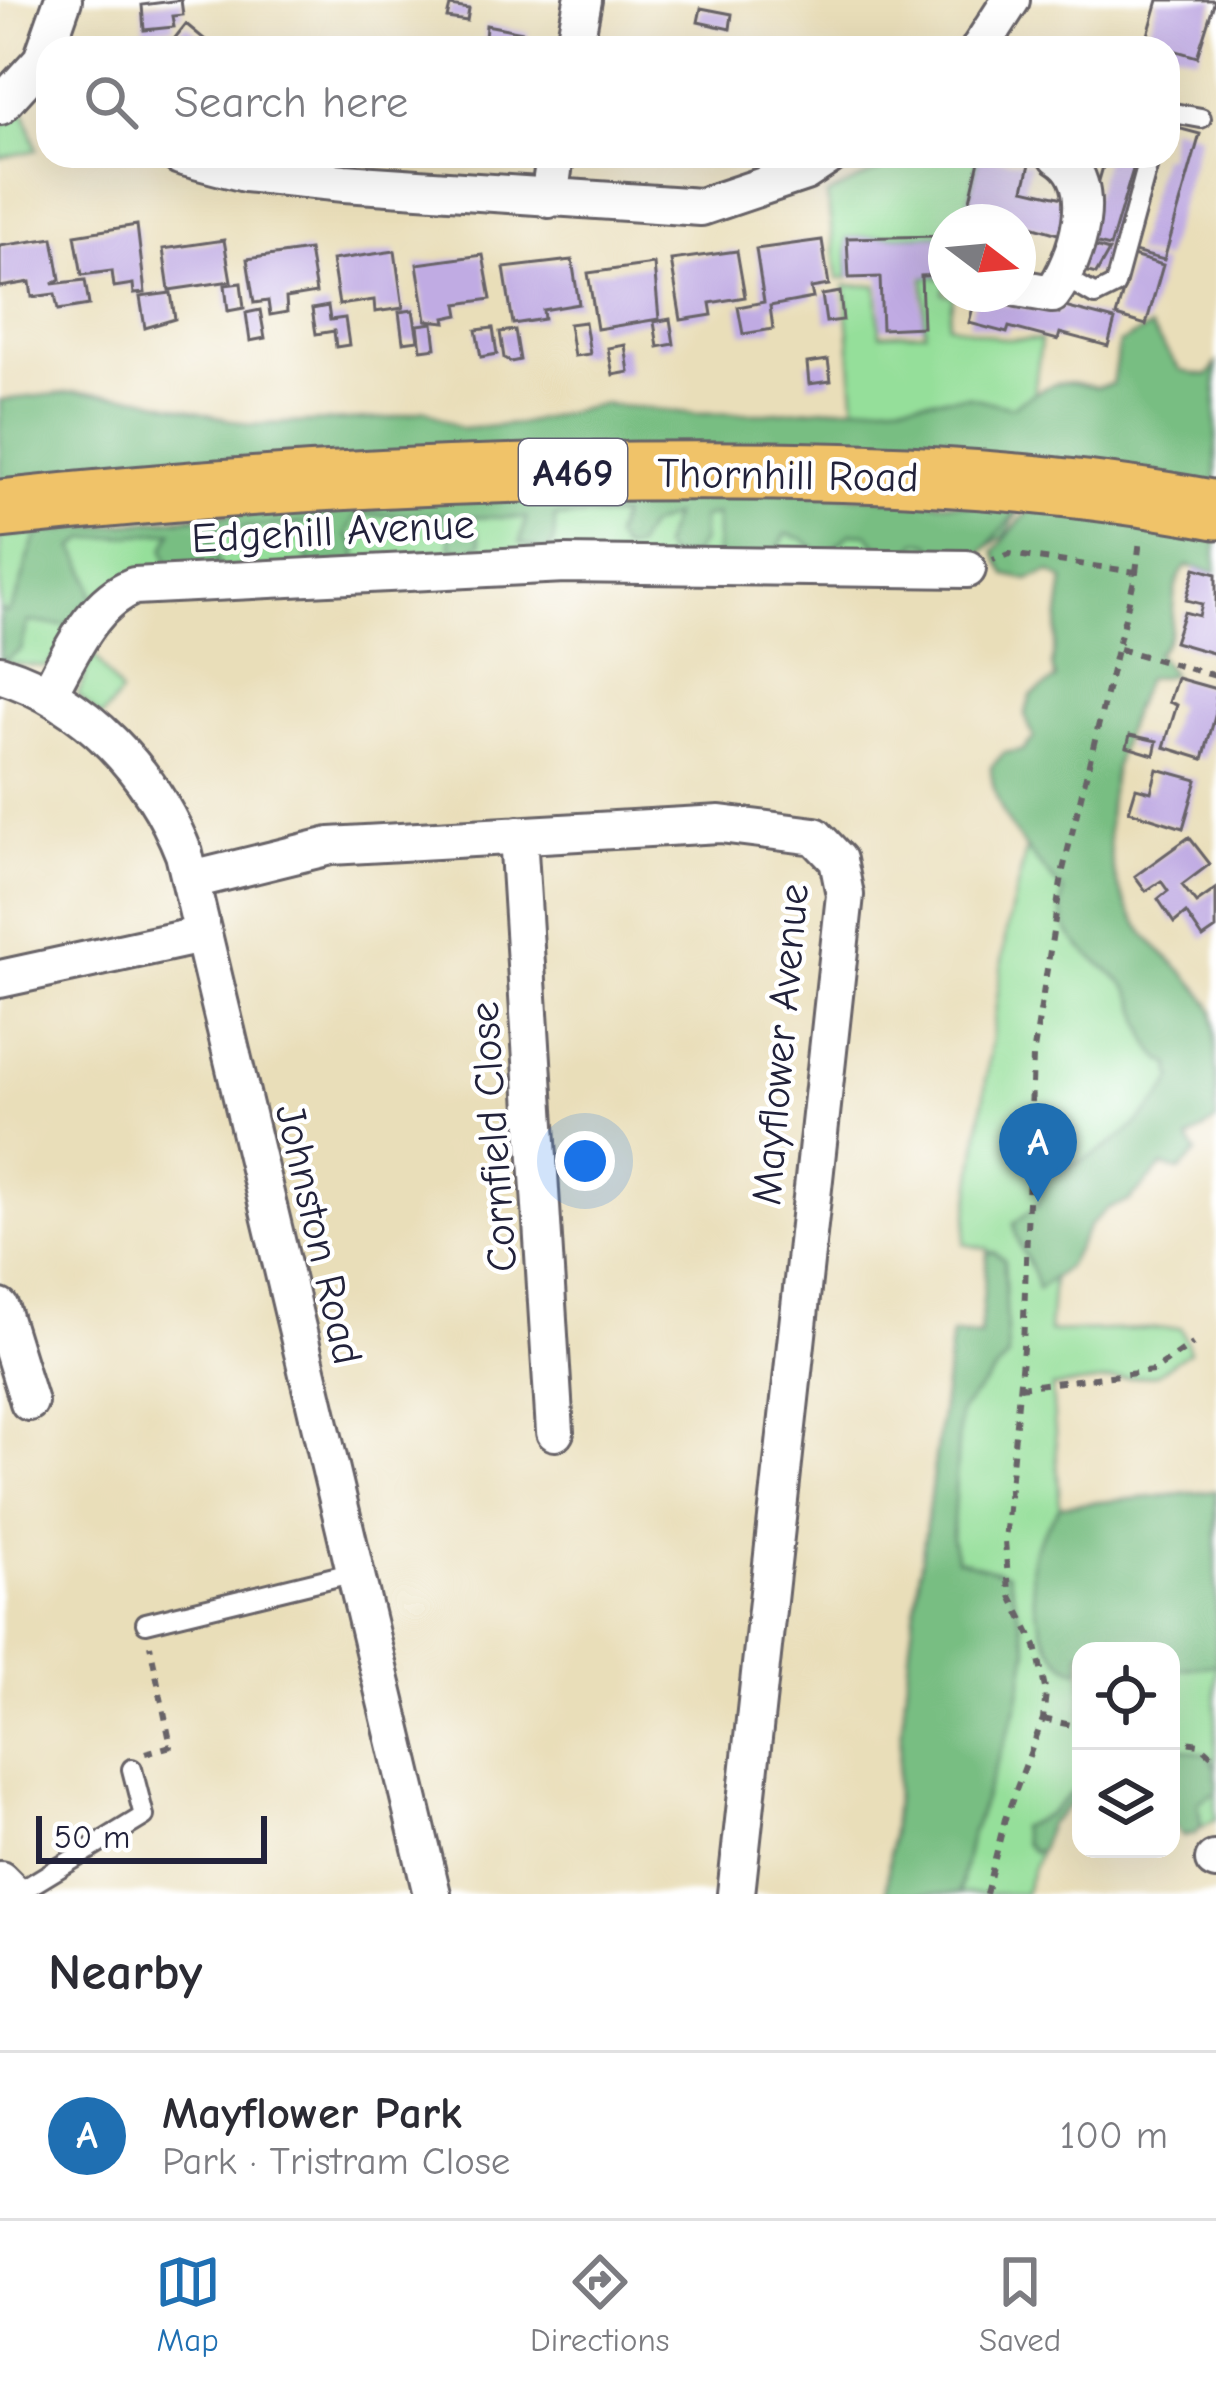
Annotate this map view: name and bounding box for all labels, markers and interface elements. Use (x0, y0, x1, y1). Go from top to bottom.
search box (36, 36, 1180, 168)
icon: search (78, 69, 144, 135)
text: Search here (174, 76, 408, 128)
north arrow (928, 204, 1036, 312)
road number: A469 (519, 439, 627, 505)
street label: Thornhill Road (657, 449, 919, 502)
street label: Edgehill Avenue (190, 500, 476, 563)
street label: Mayflower Avenue (742, 881, 819, 1207)
street label: Cornfield Close (460, 1000, 527, 1274)
street label: Johnston Road (265, 1099, 372, 1369)
pin: A (999, 1103, 1077, 1202)
your location (555, 1131, 615, 1191)
map controls (1072, 1642, 1180, 1858)
button: locate (1072, 1642, 1180, 1750)
button: layers (1072, 1750, 1180, 1858)
scale bar (36, 1810, 267, 1863)
text: 50 m (54, 1818, 130, 1856)
text: Nearby (48, 1943, 202, 2002)
text: Mayflower Park (162, 2087, 462, 2139)
text: A (76, 2113, 98, 2158)
text: 100 m (1060, 2113, 1168, 2158)
text: Park · Tristram Close (162, 2139, 510, 2184)
tab: Map (155, 2249, 221, 2359)
tab: Directions (530, 2249, 670, 2359)
tab: Saved (979, 2249, 1061, 2359)

